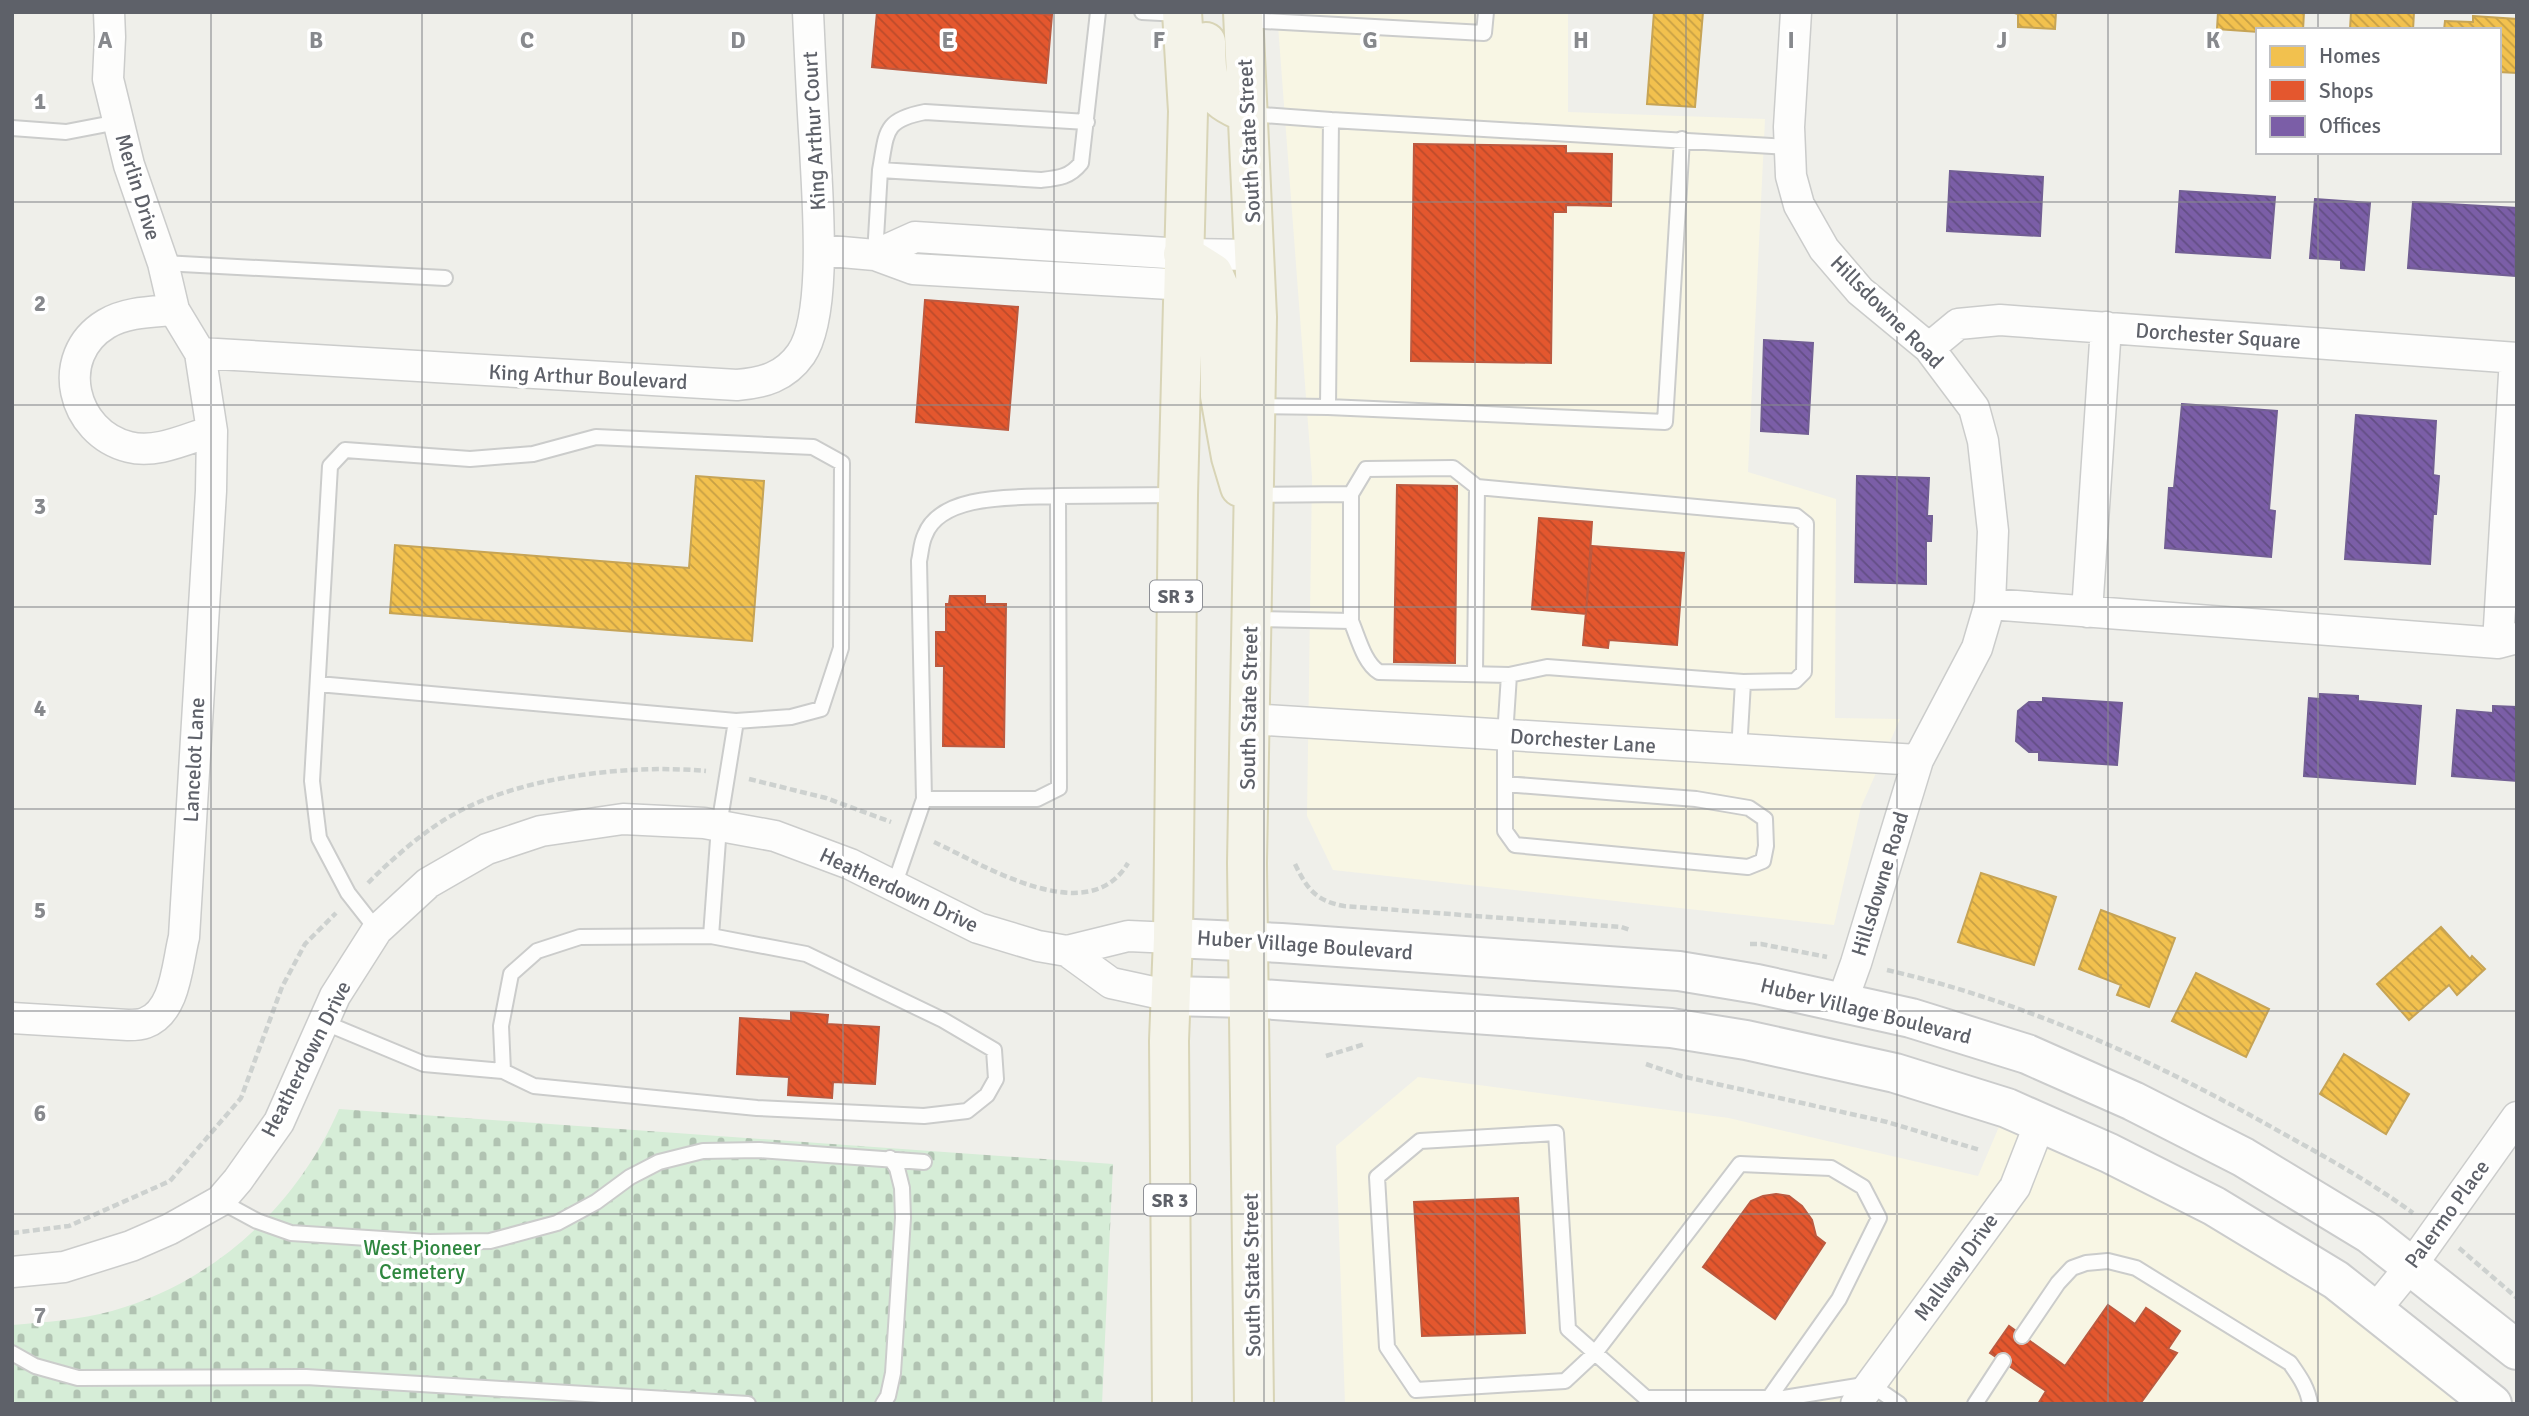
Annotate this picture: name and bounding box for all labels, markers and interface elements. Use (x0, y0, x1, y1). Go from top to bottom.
text: A (98, 26, 113, 55)
text: B (309, 26, 323, 55)
text: C (520, 26, 534, 55)
text: D (730, 26, 746, 55)
text: E (941, 26, 955, 55)
text: F (1153, 26, 1165, 55)
text: G (1362, 26, 1378, 55)
text: H (1573, 26, 1589, 55)
text: I (1787, 26, 1795, 55)
text: J (1997, 26, 2007, 55)
text: K (2206, 26, 2221, 55)
legend (2256, 28, 2501, 154)
text: Homes (2319, 43, 2381, 69)
street label: King Arthur Court (797, 51, 831, 211)
street label: South State Street (1232, 58, 1266, 224)
text: Shops (2319, 78, 2373, 104)
text: 1 (34, 87, 46, 116)
text: Offices (2319, 113, 2381, 139)
street label: Merlin Drive (109, 131, 167, 243)
street label: Hillsdowne Road (1825, 250, 1949, 374)
text: 2 (34, 289, 46, 318)
street label: Dorchester Square (2134, 317, 2302, 355)
street label: King Arthur Boulevard (488, 359, 688, 395)
text: 3 (34, 492, 46, 521)
road number: SR 3 (1150, 580, 1202, 611)
street label: South State Street (1235, 626, 1263, 790)
text: 4 (34, 694, 46, 723)
street label: Lancelot Lane (178, 697, 210, 823)
street label: Dorchester Lane (1509, 723, 1657, 759)
street label: Hillsdowne Road (1846, 809, 1914, 959)
street label: Heatherdown Drive (816, 842, 982, 938)
text: 5 (34, 896, 46, 925)
street label: Huber Village Boulevard (1196, 924, 1414, 966)
street label: Huber Village Boulevard (1758, 972, 1974, 1050)
street label: Heatherdown Drive (255, 976, 357, 1142)
text: 6 (34, 1099, 46, 1128)
street label: Palermo Place (2399, 1155, 2495, 1273)
road number: SR 3 (1144, 1184, 1196, 1216)
street label: South State Street (1238, 1193, 1266, 1357)
street label: Mallway Drive (1908, 1208, 2004, 1326)
park label: West Pioneer Cemetery (363, 1235, 481, 1285)
text: 7 (34, 1301, 46, 1330)

